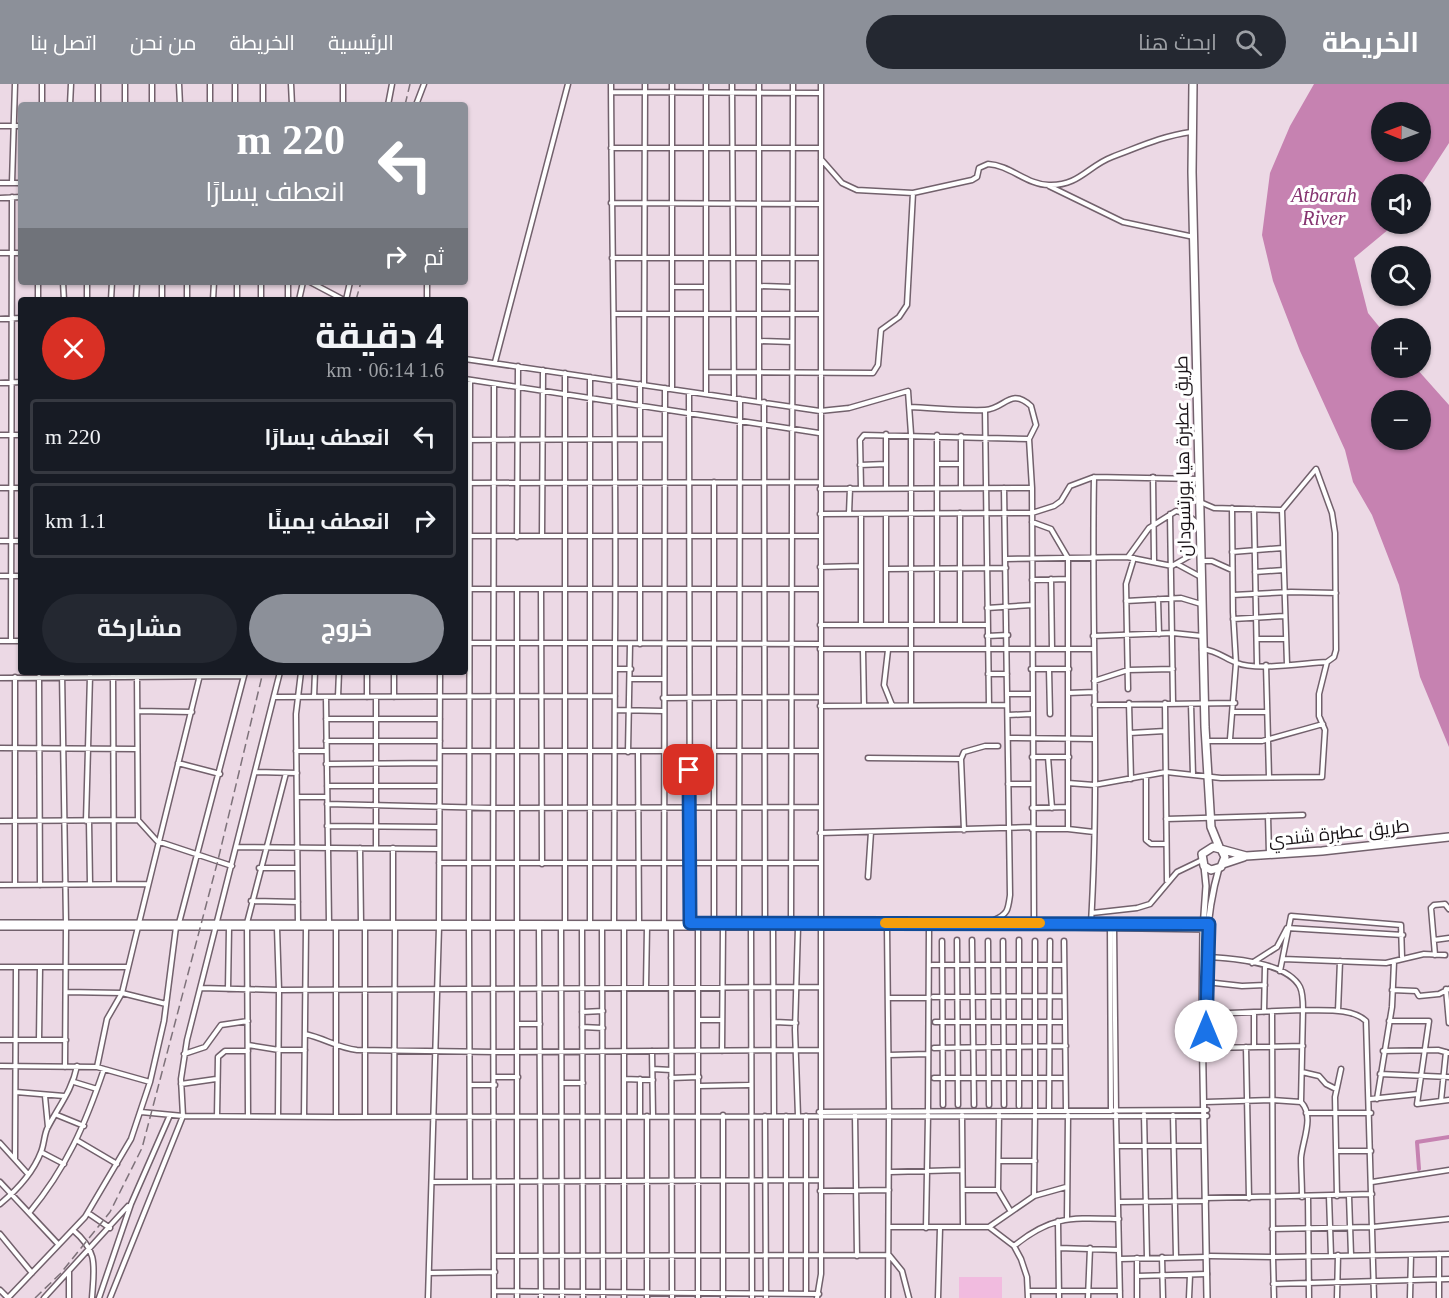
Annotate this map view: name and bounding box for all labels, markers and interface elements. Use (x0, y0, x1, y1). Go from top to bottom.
search box (866, 15, 1286, 69)
icon: search (1232, 26, 1265, 59)
text: الخريطة (1322, 27, 1419, 58)
text: ابحث هنا (1138, 30, 1217, 55)
text: اتصل بنا (30, 31, 97, 55)
text: من نحن (130, 31, 196, 55)
text: الخريطة (229, 31, 295, 55)
text: الرئيسية (328, 31, 394, 55)
north arrow (1371, 102, 1431, 162)
map controls (1371, 102, 1431, 450)
text: 220 m (237, 117, 345, 163)
icon: left (366, 126, 444, 204)
button: sound (1371, 174, 1431, 234)
text: انعطف يسارًا (205, 177, 345, 207)
water label: Atbarah River (1289, 184, 1357, 229)
icon: right (379, 240, 412, 273)
text: ثم (424, 245, 444, 270)
button: search (1371, 246, 1431, 306)
text: 4 دقيقة (315, 316, 444, 356)
button: close (42, 317, 105, 380)
button: + (1371, 318, 1431, 378)
street label: طريق عطبرة هيا بورتسودان (1171, 355, 1197, 557)
text: 1.6 km · 06:14 (326, 359, 444, 381)
button: − (1371, 390, 1431, 450)
icon: left (408, 420, 441, 453)
text: 220 m (45, 424, 101, 449)
text: انعطف يسارًا (265, 425, 390, 450)
icon: right (408, 504, 441, 537)
text: 1.1 km (45, 508, 106, 533)
text: انعطف يمينًا (267, 509, 390, 534)
button: مشاركة (42, 594, 237, 663)
button: خروج (249, 594, 444, 663)
pin (663, 744, 714, 795)
icon: arrive (672, 753, 705, 786)
street label: طريق عطبرة شندي (1268, 816, 1411, 854)
position arrow (1174, 999, 1238, 1063)

